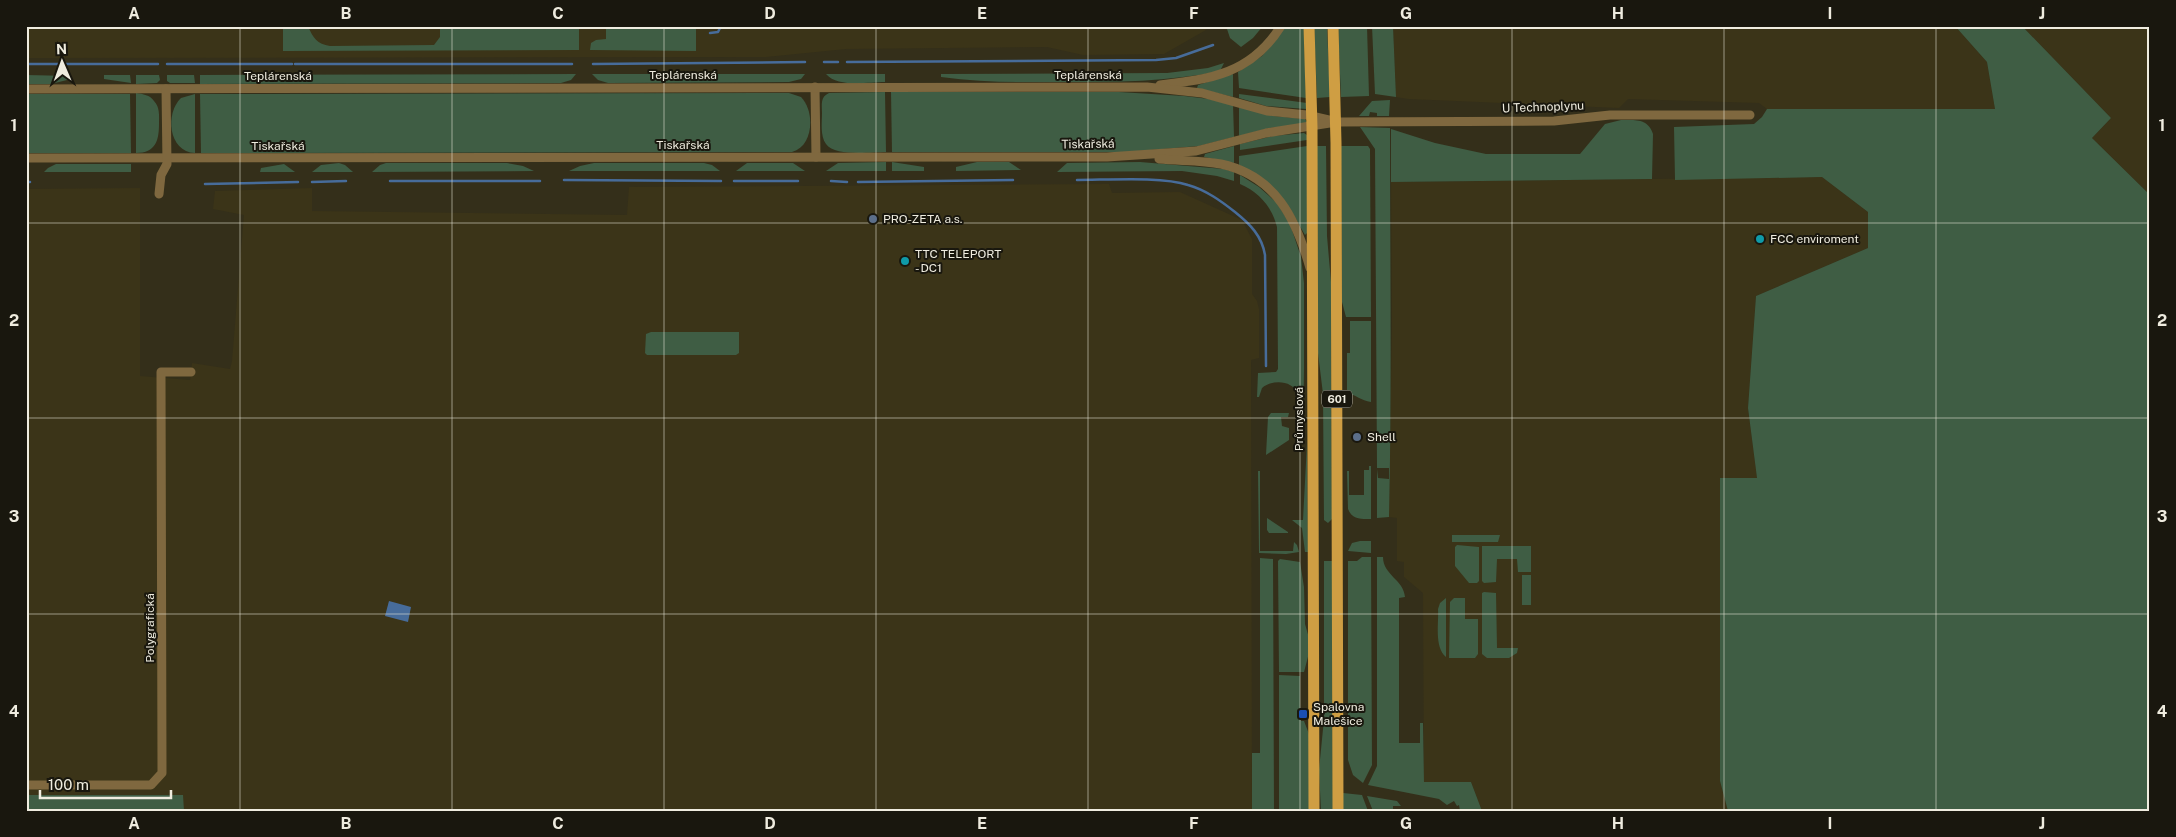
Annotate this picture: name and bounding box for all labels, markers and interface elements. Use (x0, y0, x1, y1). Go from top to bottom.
text: A (128, 4, 140, 23)
text: B (341, 4, 352, 23)
text: C (552, 4, 564, 23)
text: D (764, 4, 776, 23)
text: E (977, 4, 987, 23)
text: F (1189, 4, 1199, 23)
text: G (1400, 4, 1412, 23)
text: H (1612, 4, 1624, 23)
text: I (1828, 4, 1832, 23)
text: J (2039, 4, 2045, 23)
north arrow (38, 38, 88, 88)
text: N (56, 41, 67, 57)
street label: Teplárenská (649, 68, 717, 82)
street label: Teplárenská (1054, 68, 1122, 82)
street label: Teplárenská (244, 69, 312, 83)
street label: U Technoplynu (1502, 99, 1584, 115)
text: 1 (11, 116, 17, 135)
text: 1 (2159, 116, 2165, 135)
street label: Tiskařská (1061, 137, 1115, 151)
street label: Tiskařská (656, 138, 710, 152)
street label: Tiskařská (251, 139, 305, 153)
place label: PRO-ZETA a.s. (883, 212, 963, 226)
marker: PRO-ZETA a.s. (867, 213, 879, 225)
place label: FCC enviroment (1770, 232, 1859, 246)
marker: FCC enviroment (1754, 233, 1766, 245)
place label: TTC TELEPORT - DC1 (915, 247, 1001, 275)
marker: TTC TELEPORT - DC1 (899, 255, 911, 267)
text: 2 (9, 311, 19, 330)
text: 2 (2157, 311, 2167, 330)
street label: Průmyslová (1292, 387, 1306, 451)
road number: 601 (1322, 390, 1352, 408)
place label: Shell (1367, 430, 1396, 444)
marker: Shell (1351, 431, 1363, 443)
text: 3 (9, 507, 19, 526)
text: 3 (2157, 507, 2167, 526)
street label: Polygrafická (143, 593, 157, 663)
place label: Spalovna Malešice (1313, 700, 1364, 728)
text: 4 (9, 702, 20, 721)
text: 4 (2157, 702, 2168, 721)
marker: Spalovna Malešice (1297, 708, 1309, 720)
scale bar (40, 767, 171, 799)
text: 100 m (48, 776, 89, 793)
text: A (128, 814, 140, 833)
text: B (341, 814, 352, 833)
text: C (552, 814, 564, 833)
text: D (764, 814, 776, 833)
text: E (977, 814, 987, 833)
text: F (1189, 814, 1199, 833)
text: G (1400, 814, 1412, 833)
text: H (1612, 814, 1624, 833)
text: I (1828, 814, 1832, 833)
text: J (2039, 814, 2045, 833)

